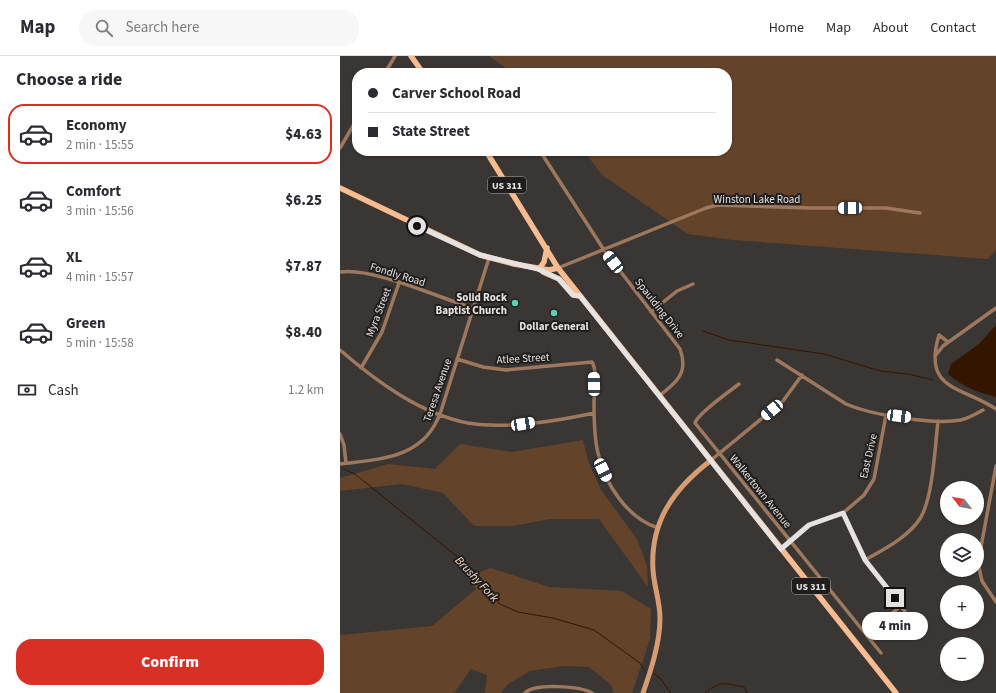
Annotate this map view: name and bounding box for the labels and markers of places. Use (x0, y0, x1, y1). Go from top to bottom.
place label: Solid Rock Baptist Church (436, 290, 507, 318)
marker: Solid Rock Baptist Church (510, 298, 520, 308)
marker: Dollar General (549, 308, 559, 318)
place label: Dollar General (519, 319, 590, 334)

